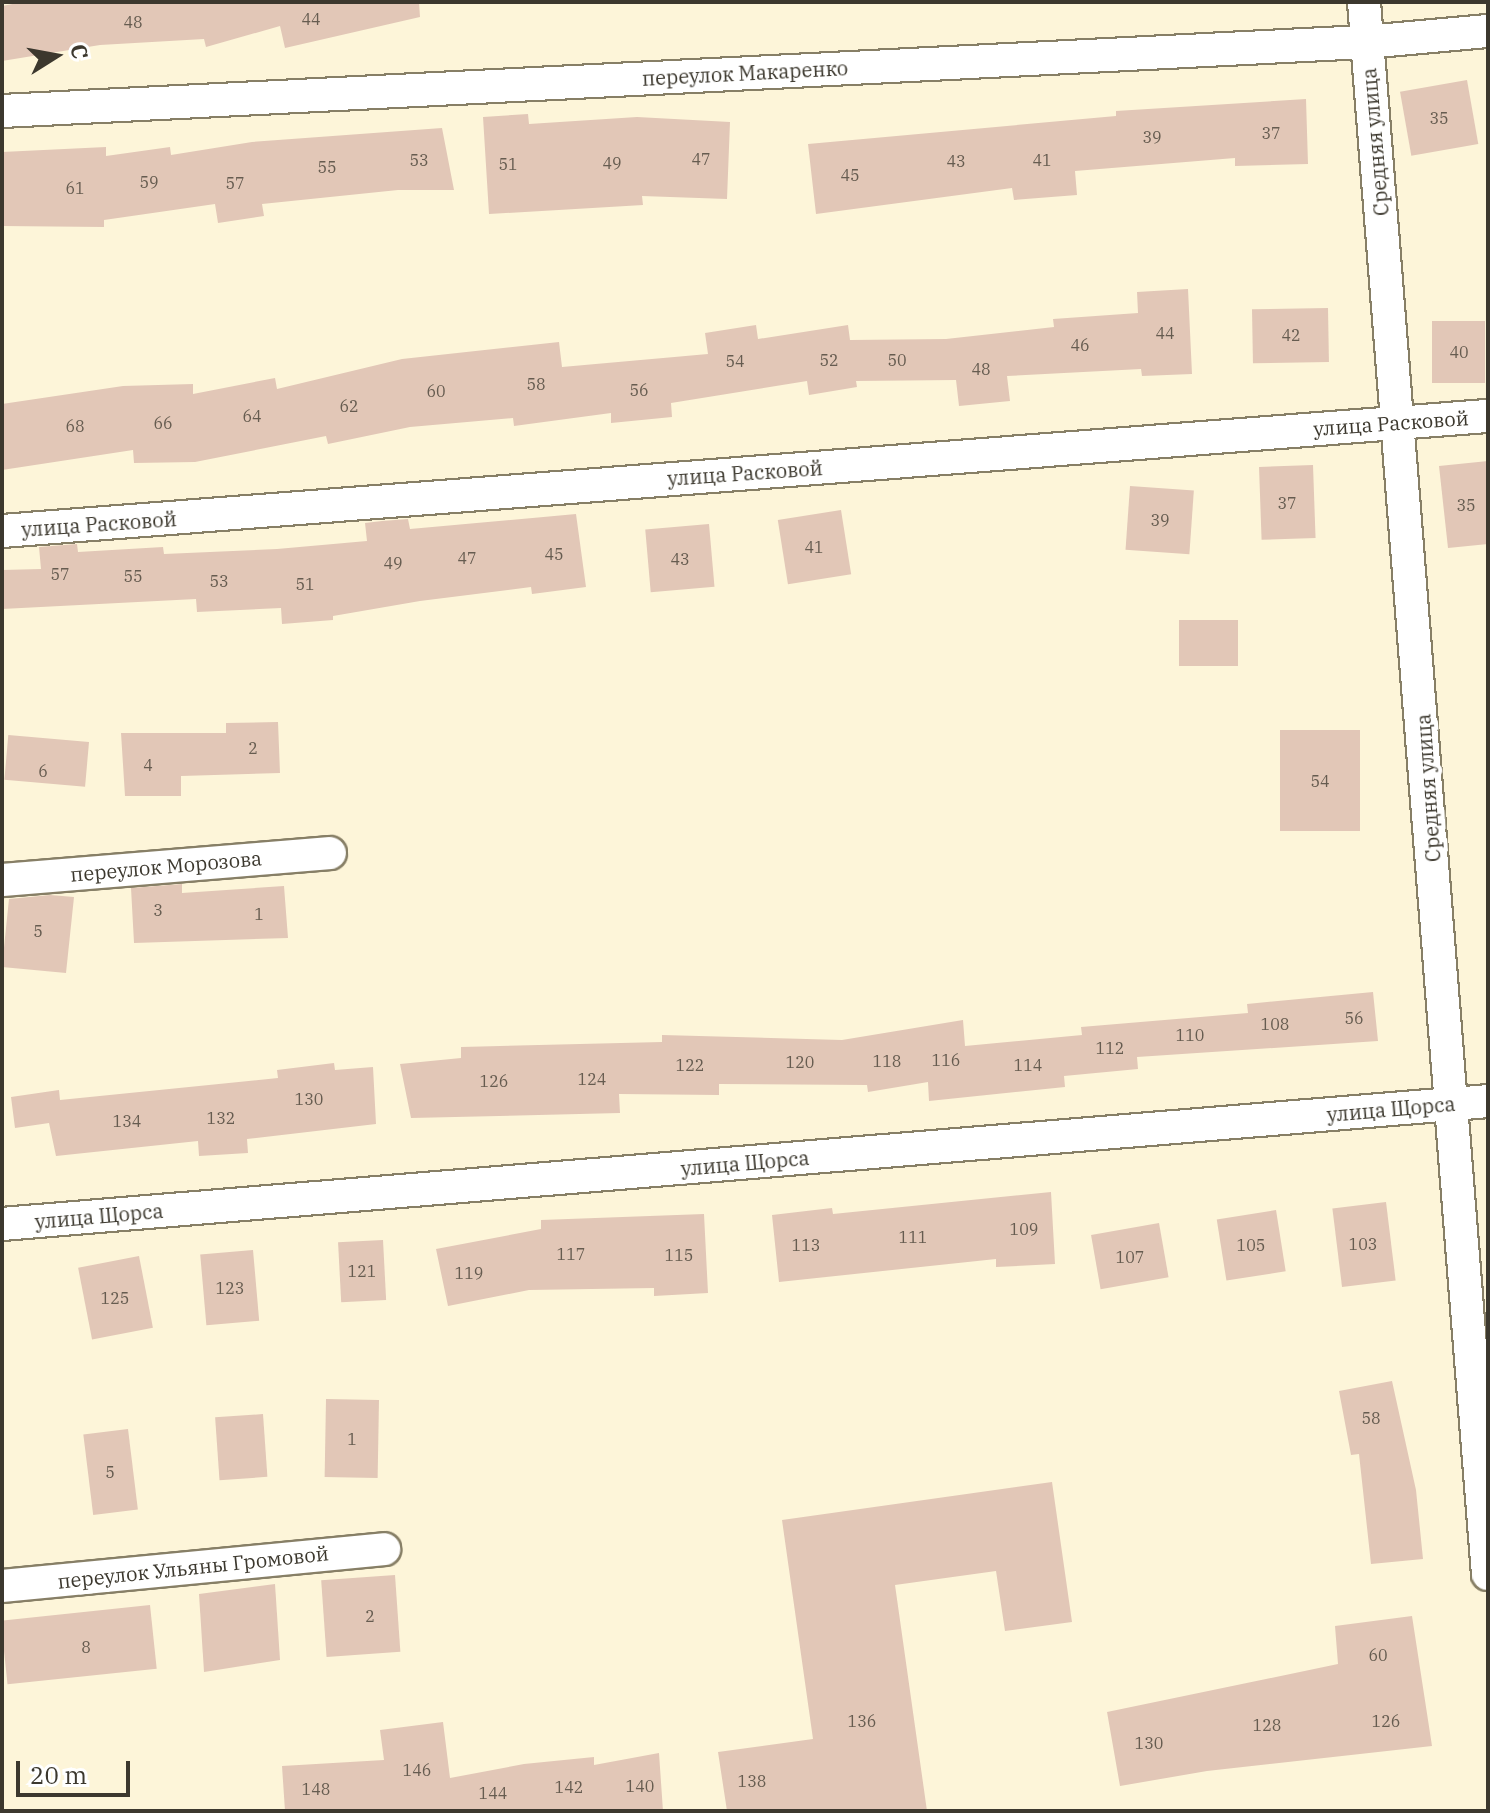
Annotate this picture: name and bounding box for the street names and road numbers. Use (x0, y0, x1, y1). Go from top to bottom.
street label: переулок Макаренко (641, 56, 849, 90)
street label: Средняя улица (1357, 67, 1393, 217)
street label: улица Расковой (1312, 406, 1470, 440)
street label: улица Расковой (666, 456, 824, 490)
street label: улица Расковой (20, 507, 178, 541)
street label: Средняя улица (1411, 713, 1445, 863)
street label: переулок Морозова (69, 846, 263, 886)
street label: улица Щорса (1326, 1091, 1456, 1127)
street label: улица Щорса (680, 1145, 810, 1181)
street label: улица Щорса (34, 1198, 164, 1234)
street label: переулок Ульяны Громовой (56, 1541, 330, 1593)

